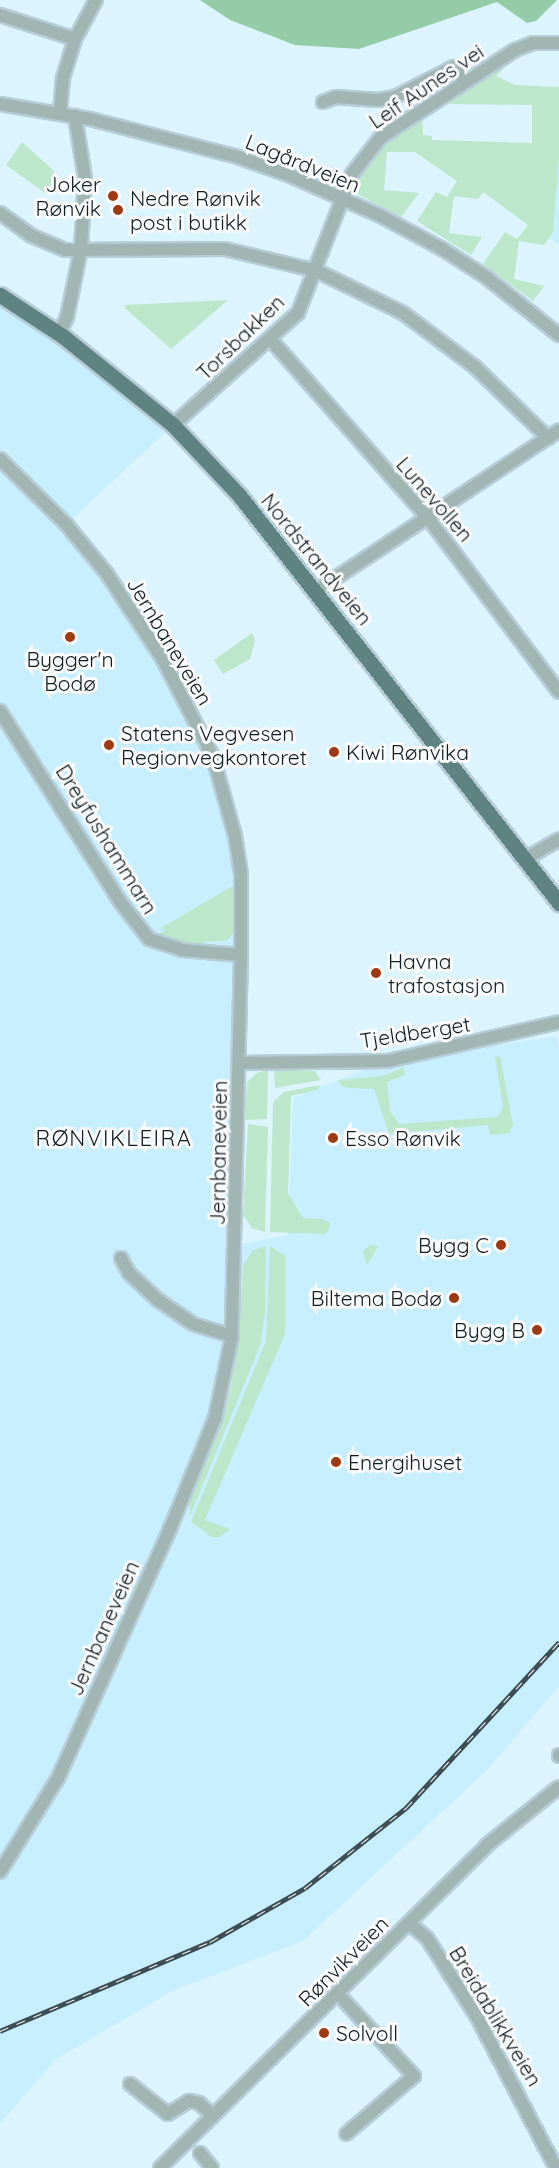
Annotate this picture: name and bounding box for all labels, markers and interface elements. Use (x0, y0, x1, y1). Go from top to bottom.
street label: Leif Aunes vei (364, 38, 488, 134)
street label: Lagårdveien (242, 129, 364, 197)
place label: Joker Rønvik (35, 171, 101, 221)
place label: Nedre Rønvik post i butikk (130, 185, 261, 235)
marker: Joker Rønvik (106, 189, 120, 203)
marker: Nedre Rønvik post i butikk (111, 203, 125, 217)
street label: Torsbakken (191, 289, 289, 385)
street label: Lunevollen (391, 451, 479, 547)
street label: Nordstrandveien (256, 488, 378, 630)
street label: Jernbaneveien (122, 572, 218, 710)
marker: Bygger'n Bodø (63, 630, 77, 644)
place label: Bygger'n Bodø (26, 646, 114, 696)
place label: Statens Vegvesen Regionvegkontoret (121, 720, 307, 770)
marker: Statens Vegvesen Regionvegkontoret (102, 738, 116, 752)
place label: Kiwi Rønvika (346, 739, 469, 765)
marker: Kiwi Rønvika (327, 745, 341, 759)
street label: Dreyfushammarn (51, 760, 163, 918)
place label: Havna trafostasjon (388, 948, 505, 998)
marker: Havna trafostasjon (369, 966, 383, 980)
street label: Tjeldberget (358, 1011, 472, 1053)
street label: Jernbaneveien (204, 1080, 232, 1226)
place label: Esso Rønvik (345, 1125, 461, 1151)
district label: RØNVIKLEIRA (36, 1126, 192, 1152)
marker: Esso Rønvik (326, 1131, 340, 1145)
place label: Bygg C (418, 1232, 489, 1258)
marker: Bygg C (494, 1238, 508, 1252)
place label: Biltema Bodø (311, 1285, 442, 1311)
marker: Biltema Bodø (447, 1291, 461, 1305)
place label: Bygg B (454, 1317, 525, 1343)
marker: Bygg B (530, 1323, 544, 1337)
place label: Energihuset (348, 1449, 462, 1475)
marker: Energihuset (329, 1455, 343, 1469)
street label: Jernbaneveien (62, 1557, 144, 1699)
street label: Rønvikveien (293, 1911, 393, 2011)
street label: Breidablikkveien (444, 1941, 548, 2091)
place label: Solvoll (336, 2020, 398, 2046)
marker: Solvoll (317, 2026, 331, 2040)

